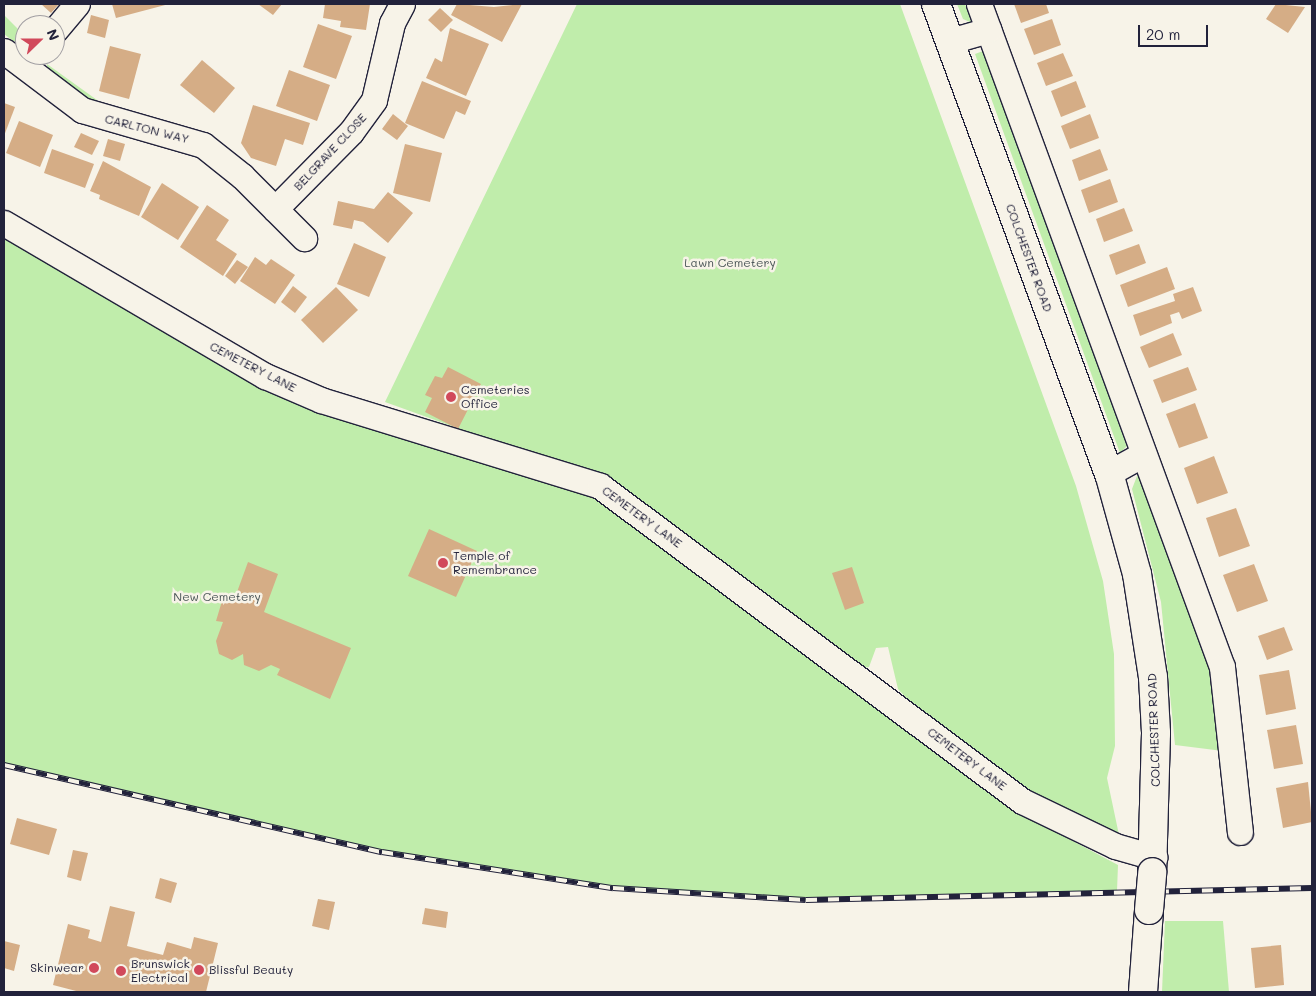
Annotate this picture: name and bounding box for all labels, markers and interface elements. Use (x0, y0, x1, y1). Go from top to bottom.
north arrow (15, 15, 65, 65)
scale bar (1141, 15, 1211, 47)
text: 20 m (1146, 24, 1180, 44)
text: N (43, 26, 64, 43)
street label: BELGRAVE CLOSE (291, 110, 369, 194)
street label: CARLTON WAY (103, 112, 191, 146)
street label: COLCHESTER ROAD (1003, 202, 1055, 314)
park label: Lawn Cemetery (684, 256, 776, 270)
street label: CEMETERY LANE (207, 339, 299, 395)
place label: Cemeteries Office (461, 383, 530, 411)
marker: Cemeteries Office (445, 391, 457, 403)
street label: CEMETERY LANE (599, 483, 685, 551)
place label: Temple of Remembrance (453, 549, 537, 577)
marker: Temple of Remembrance (437, 557, 449, 569)
park label: New Cemetery (173, 590, 261, 604)
street label: COLCHESTER ROAD (1145, 673, 1163, 787)
street label: CEMETERY LANE (925, 725, 1009, 793)
place label: Brunswick Electrical (131, 957, 190, 985)
place label: Skinwear (30, 961, 84, 975)
marker: Skinwear (88, 962, 100, 974)
place label: Blissful Beauty (209, 963, 293, 977)
marker: Blissful Beauty (193, 964, 205, 976)
marker: Brunswick Electrical (115, 965, 127, 977)

